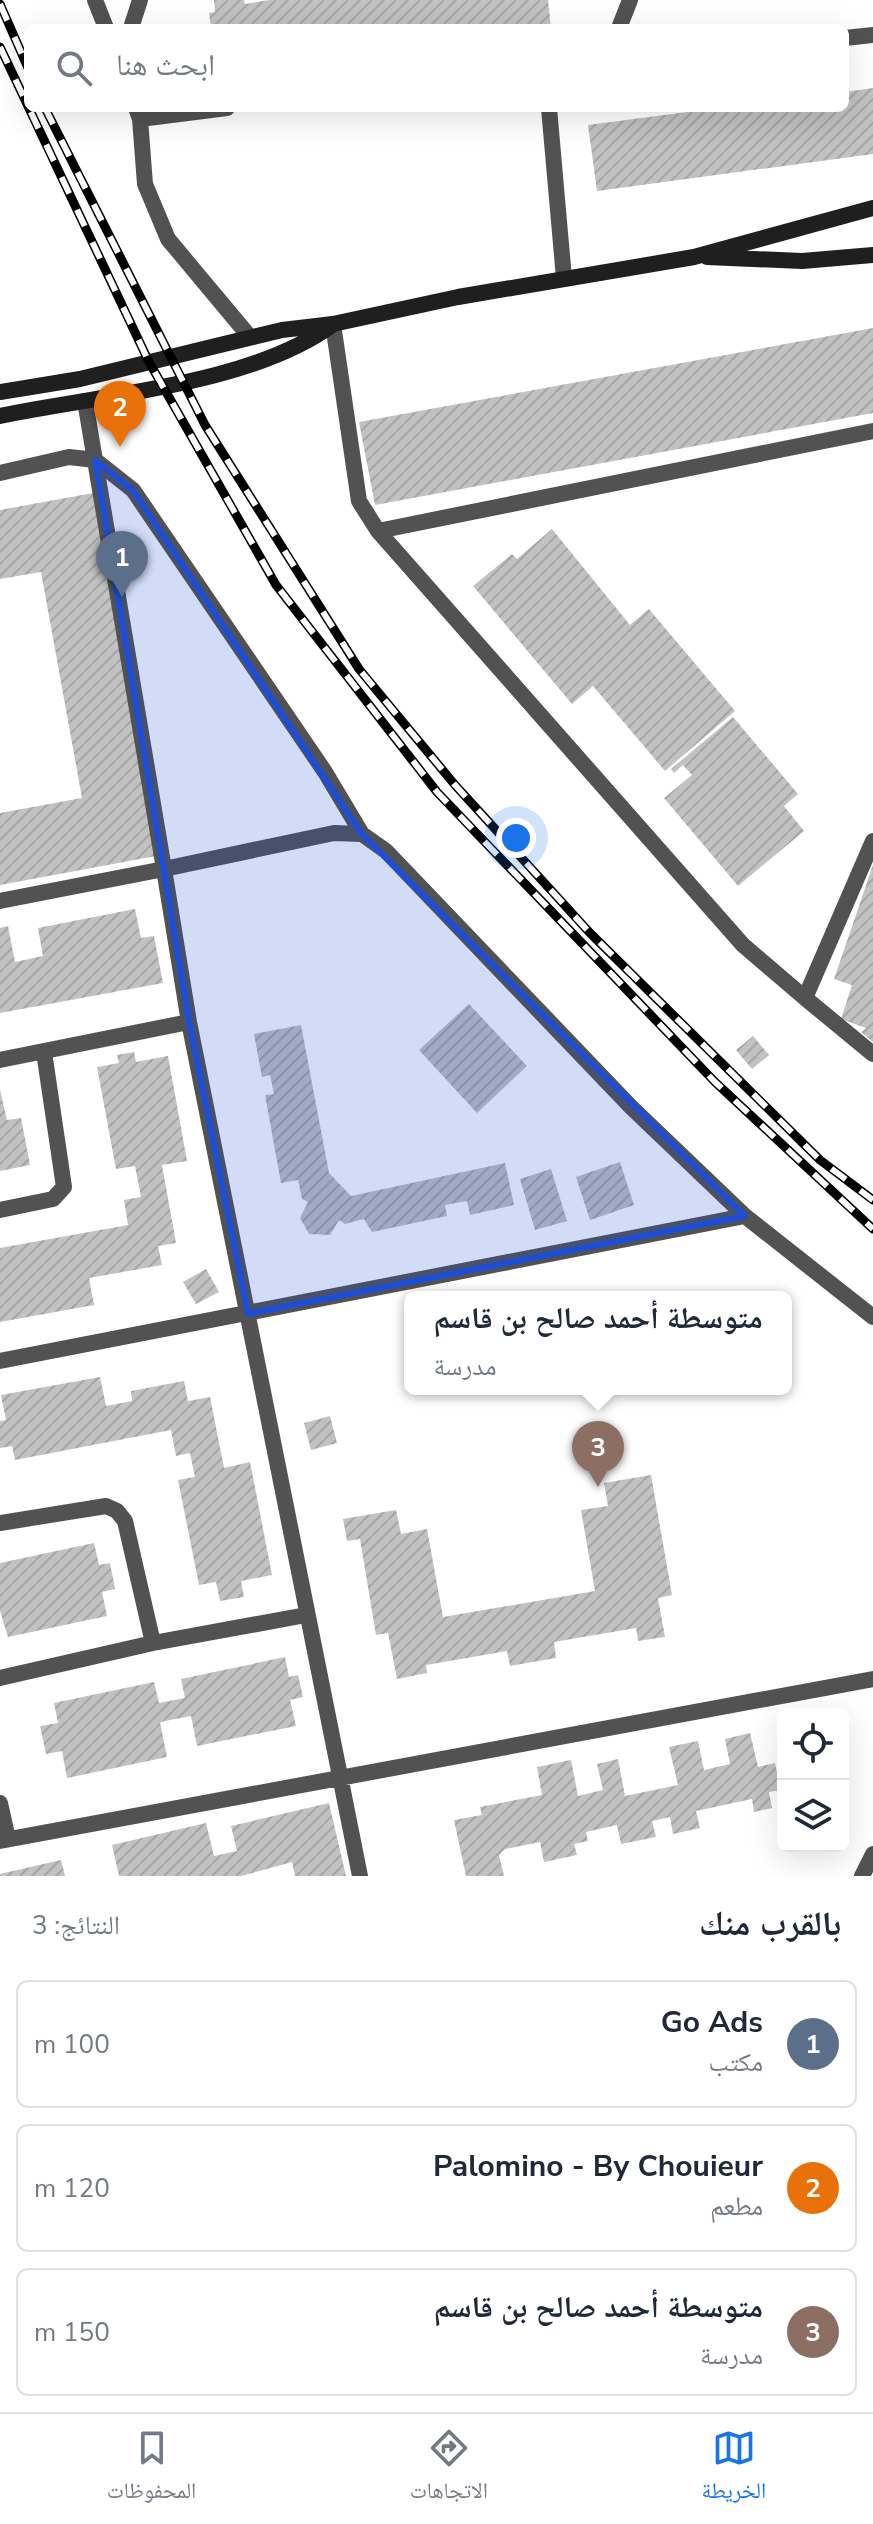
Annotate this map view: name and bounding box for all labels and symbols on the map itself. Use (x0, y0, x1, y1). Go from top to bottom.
pin: 2 (94, 381, 146, 447)
pin: 1 (96, 531, 148, 597)
your location (496, 818, 536, 858)
pin: 3 (572, 1421, 624, 1487)

